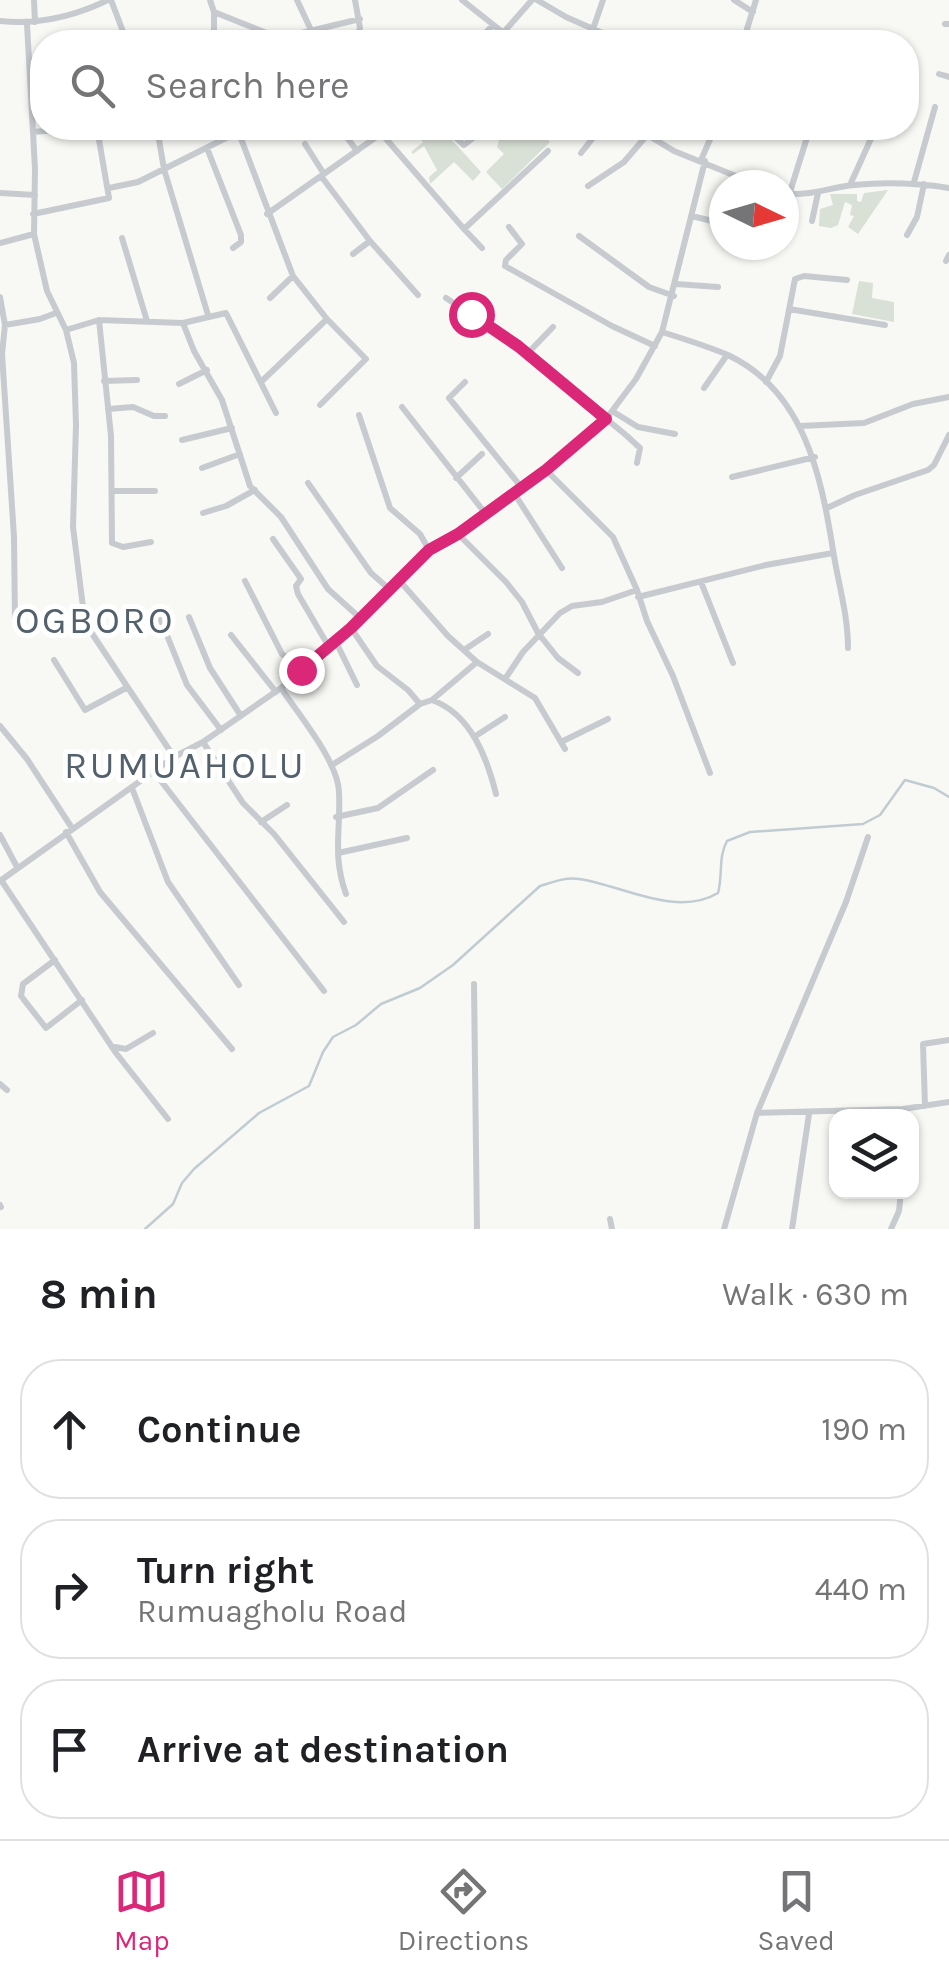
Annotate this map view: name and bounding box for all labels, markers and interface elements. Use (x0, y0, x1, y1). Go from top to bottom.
search box (30, 30, 919, 140)
icon: search (65, 58, 120, 113)
text: Search here (145, 63, 349, 108)
north arrow (709, 170, 799, 260)
route start (449, 292, 495, 338)
district label: OGBORO (15, 598, 175, 643)
route end (279, 648, 325, 694)
district label: RUMUAHOLU (64, 743, 306, 788)
map controls (829, 1109, 919, 1199)
button: layers (829, 1109, 919, 1199)
text: 8 min (40, 1269, 158, 1319)
text: Walk · 630 m (722, 1276, 909, 1313)
icon: ahead (42, 1402, 97, 1457)
text: Continue (137, 1407, 301, 1452)
text: 190 m (821, 1411, 907, 1448)
text: Turn right (137, 1548, 314, 1593)
icon: right (42, 1562, 97, 1617)
text: 440 m (815, 1571, 907, 1608)
text: Rumuagholu Road (137, 1593, 407, 1630)
icon: arrive (42, 1722, 97, 1777)
text: Arrive at destination (137, 1727, 509, 1772)
tab: Map (114, 1864, 170, 1957)
tab: Directions (398, 1864, 529, 1957)
tab: Saved (757, 1864, 835, 1957)

